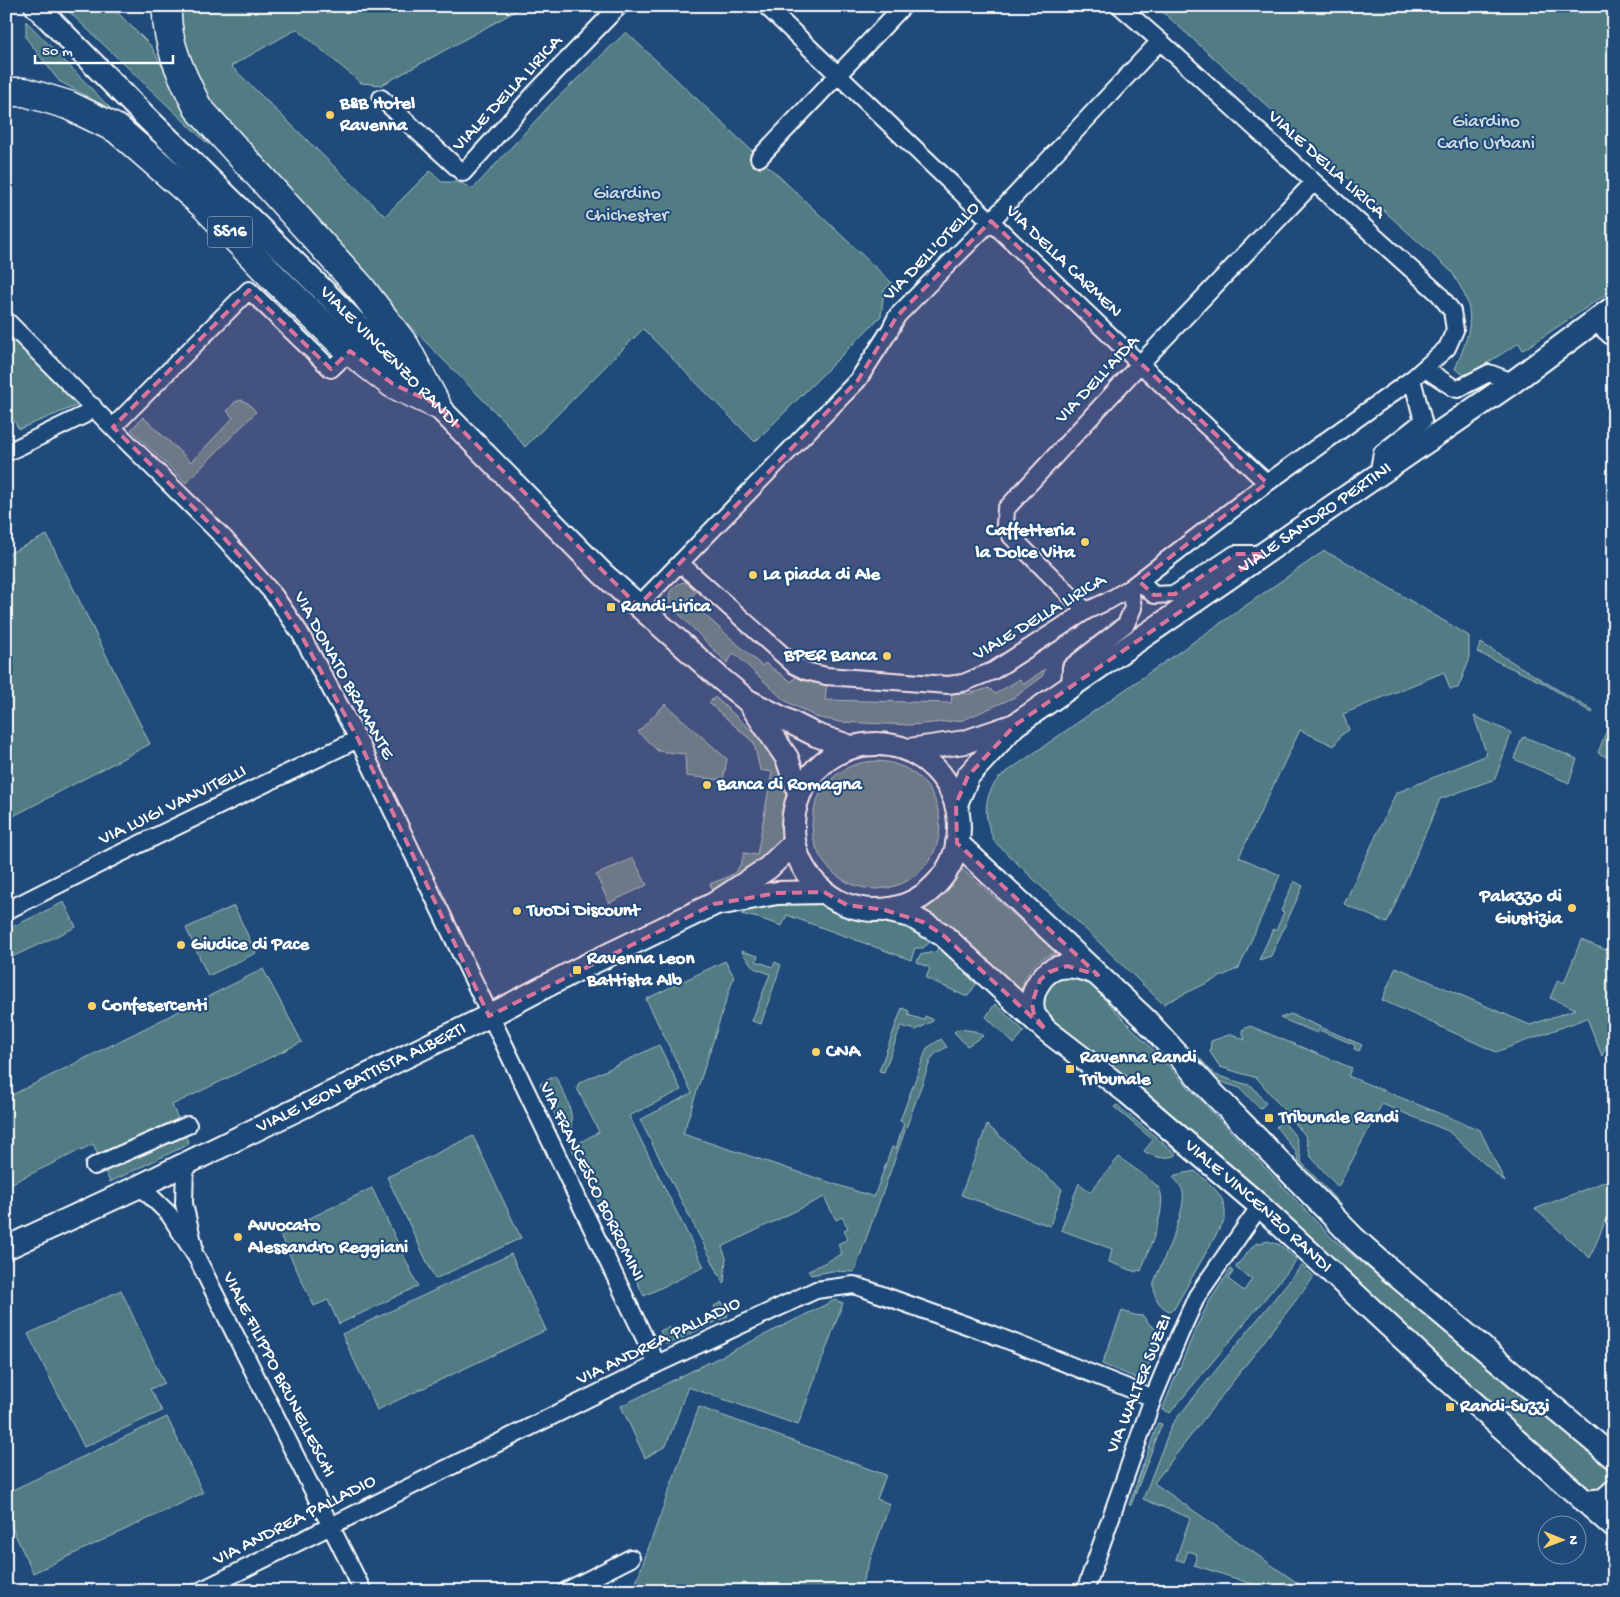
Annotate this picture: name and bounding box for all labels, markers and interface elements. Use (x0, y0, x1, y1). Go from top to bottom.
street label: VIALE DELLA LIRICA (447, 30, 569, 158)
scale bar (35, 32, 172, 64)
text: 50 m (42, 43, 73, 61)
place label: B&B Hotel Ravenna (339, 93, 415, 138)
street label: VIALE DELLA LIRICA (1261, 105, 1391, 225)
marker: B&B Hotel Ravenna (324, 109, 336, 121)
park label: Giardino Carlo Urbani (1437, 111, 1535, 156)
park label: Giardino Chichester (586, 183, 670, 228)
street label: VIA DELL'OTELLO (878, 197, 986, 307)
street label: VIA DELLA CARMEN (999, 200, 1126, 324)
road number: SS16 (208, 216, 252, 248)
street label: VIALE VINCENZO RANDI (313, 280, 464, 433)
street label: VIA DELL'AIDA (1050, 329, 1146, 430)
street label: VIALE SANDRO PERTINI (1233, 457, 1397, 580)
place label: Caffetteria la Dolce Vita (975, 520, 1076, 565)
marker: Caffetteria la Dolce Vita (1079, 536, 1091, 548)
place label: La piada di Ale (763, 564, 881, 587)
street label: VIALE DELLA LIRICA (968, 568, 1112, 667)
marker: La piada di Ale (747, 569, 759, 581)
street label: VIA DONATO BRAMANTE (287, 587, 399, 765)
place label: Randi-Lirica (620, 596, 712, 619)
marker: Randi-Lirica (605, 601, 617, 613)
place label: BPER Banca (783, 645, 878, 668)
marker: BPER Banca (881, 650, 893, 662)
street label: VIA LUIGI VANVITELLI (95, 760, 251, 852)
place label: Banca di Romagna (716, 774, 863, 797)
marker: Banca di Romagna (701, 779, 713, 791)
place label: Palazzo di Giustizia (1479, 886, 1563, 931)
place label: TuoDi Discount (525, 900, 642, 923)
marker: Palazzo di Giustizia (1566, 902, 1578, 914)
marker: TuoDi Discount (511, 905, 523, 917)
place label: Giudice di Pace (191, 934, 310, 957)
marker: Giudice di Pace (175, 939, 187, 951)
place label: Ravenna Leon Battista Alb (586, 948, 695, 993)
marker: Ravenna Leon Battista Alb (571, 964, 583, 976)
place label: Confesercenti (101, 995, 208, 1018)
marker: Confesercenti (86, 1000, 98, 1012)
street label: VIALE LEON BATTISTA ALBERTI (252, 1017, 470, 1139)
place label: CNA (825, 1041, 862, 1064)
marker: CNA (810, 1046, 822, 1058)
place label: Ravenna Randi Tribunale (1078, 1047, 1197, 1092)
marker: Ravenna Randi Tribunale (1064, 1063, 1076, 1075)
street label: VIA FRANCESCO BORROMINI (532, 1078, 649, 1285)
place label: Tribunale Randi (1277, 1107, 1399, 1130)
marker: Tribunale Randi (1263, 1112, 1275, 1124)
street label: VIALE VINCENZO RANDI (1178, 1134, 1337, 1278)
place label: Avvocato Alessandro Reggiani (247, 1215, 408, 1260)
marker: Avvocato Alessandro Reggiani (232, 1231, 244, 1243)
street label: VIALE FILIPPO BRUNELLESCHI (216, 1268, 340, 1482)
street label: VIA ANDREA PALLADIO (572, 1292, 745, 1392)
street label: VIA WALTER SUZZI (1101, 1311, 1178, 1458)
place label: Randi-Suzzi (1459, 1396, 1549, 1419)
marker: Randi-Suzzi (1444, 1401, 1456, 1413)
street label: VIA ANDREA PALLADIO (209, 1470, 381, 1572)
north arrow (1538, 1514, 1588, 1564)
text: N (1564, 1535, 1581, 1545)

